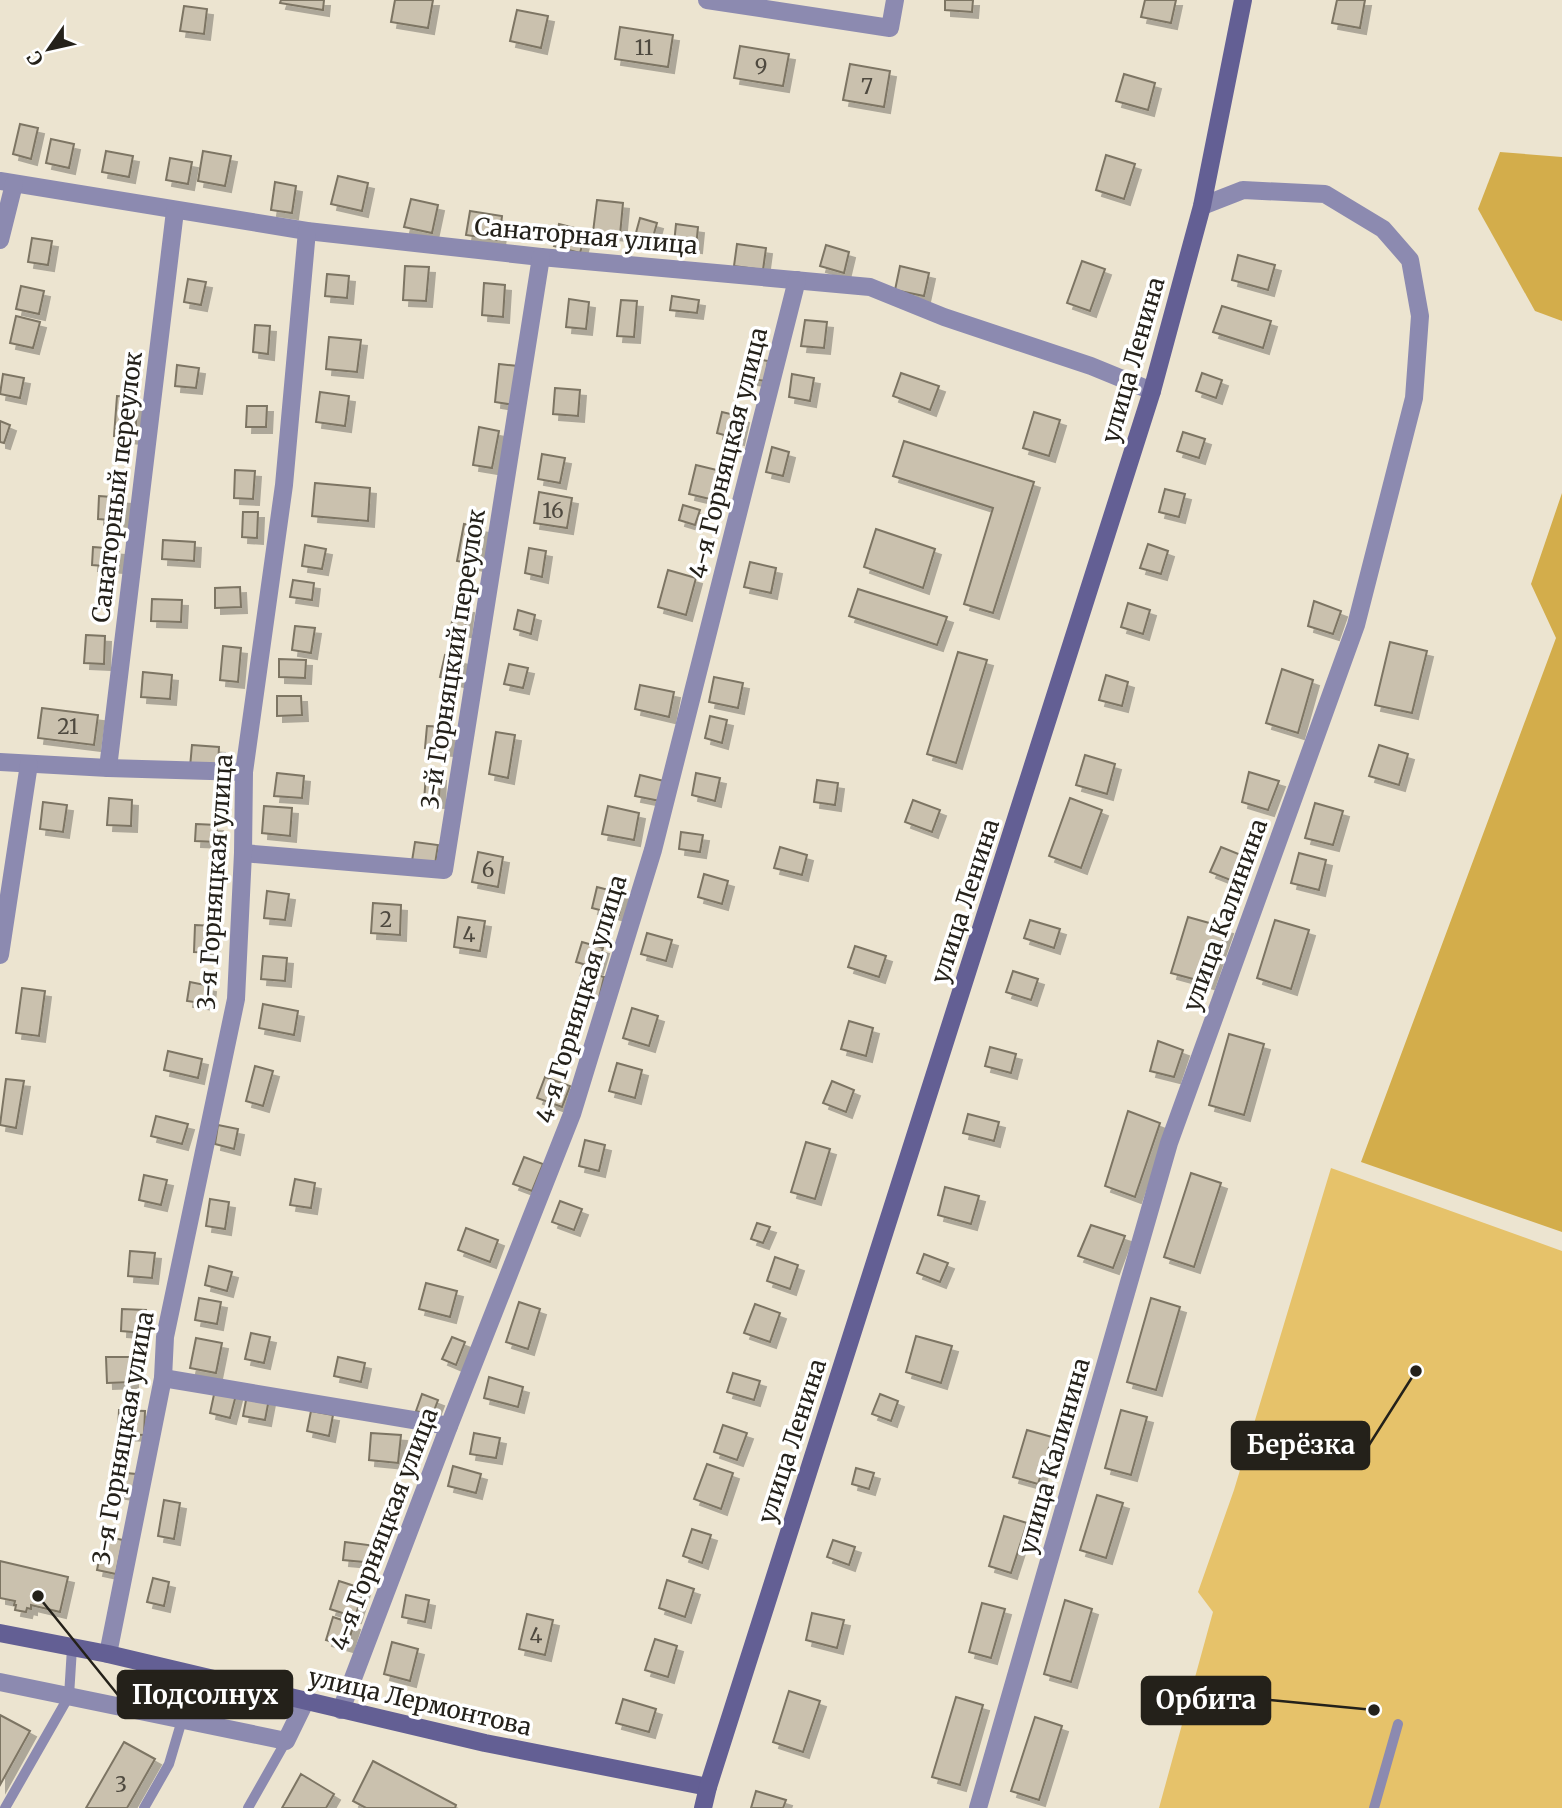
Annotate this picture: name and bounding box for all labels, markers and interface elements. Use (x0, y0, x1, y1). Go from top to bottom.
north arrow (14, 14, 84, 84)
house number: 11 (635, 34, 653, 61)
text: С (21, 47, 48, 70)
house number: 9 (755, 53, 767, 80)
house number: 7 (861, 73, 873, 100)
street label: Санаторная улица (473, 211, 699, 261)
street label: улица Ленина (1095, 273, 1171, 446)
street label: 4-я Горняцкая улица (682, 324, 774, 582)
street label: Санаторный переулок (85, 350, 149, 624)
house number: 16 (542, 497, 564, 524)
street label: 3-й Горняцкий переулок (414, 507, 492, 811)
house number: 21 (57, 713, 79, 740)
street label: 3-я Горняцкая улица (191, 753, 239, 1011)
street label: улица Калинина (1176, 814, 1274, 1016)
street label: улица Ленина (924, 815, 1006, 987)
house number: 6 (482, 856, 494, 883)
street label: 4-я Горняцкая улица (529, 871, 634, 1127)
house number: 2 (380, 906, 392, 933)
house number: 4 (463, 921, 476, 948)
street label: 3-я Горняцкая улица (85, 1309, 161, 1567)
street label: улица Калинина (1011, 1354, 1097, 1558)
street label: улица Ленина (751, 1355, 833, 1527)
street label: 4-я Горняцкая улица (323, 1403, 445, 1655)
callout: Берёзка (1232, 1422, 1369, 1469)
text: Берёзка (1247, 1428, 1355, 1461)
house number: 4 (530, 1622, 543, 1649)
street label: улица Лермонтова (305, 1661, 535, 1743)
callout: Подсолнух (118, 1671, 292, 1718)
callout: Орбита (1142, 1677, 1270, 1724)
text: Подсолнух (132, 1678, 278, 1711)
text: Орбита (1156, 1683, 1256, 1716)
house number: 3 (115, 1771, 127, 1798)

